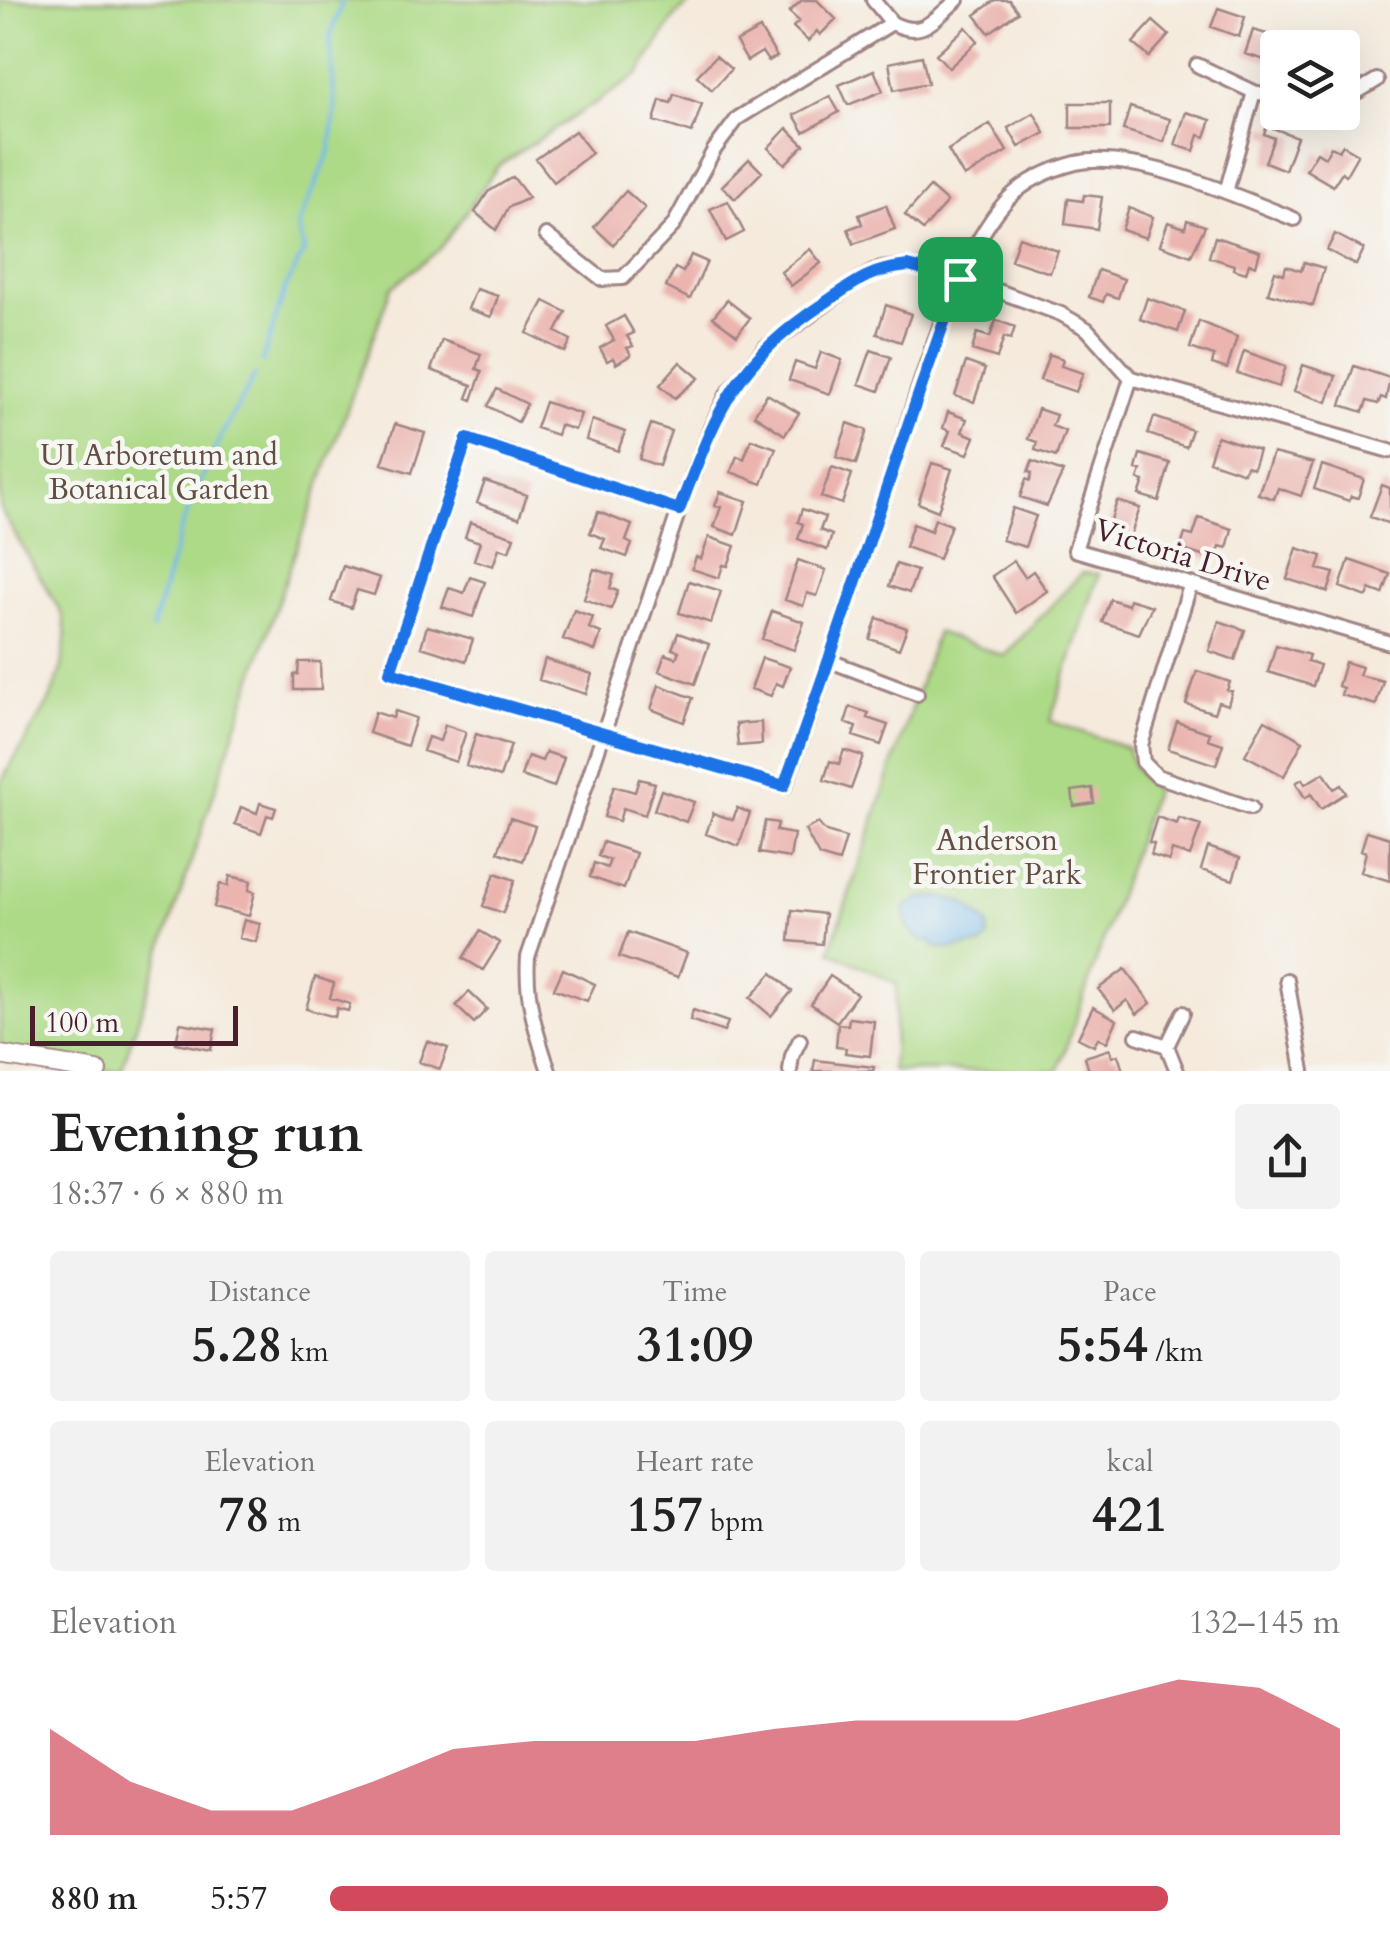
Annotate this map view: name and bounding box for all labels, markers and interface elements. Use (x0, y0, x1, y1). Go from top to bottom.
map controls (1260, 30, 1360, 130)
button: layers (1260, 30, 1360, 130)
pin (918, 237, 1003, 322)
icon: arrive (933, 252, 988, 307)
park label: UI Arboretum and Botanical Garden (40, 435, 278, 510)
street label: Victoria Drive (1089, 509, 1276, 602)
park label: Anderson Frontier Park (912, 820, 1082, 895)
scale bar (30, 1001, 238, 1046)
text: 100 m (45, 1004, 119, 1042)
text: Evening run (50, 1097, 363, 1171)
button: share (1235, 1104, 1340, 1209)
text: 18:37 · 6 × 880 m (50, 1172, 284, 1216)
text: Distance (209, 1273, 311, 1311)
text: Time (663, 1273, 727, 1311)
text: Pace (1103, 1273, 1157, 1311)
text: 5.28 (191, 1311, 283, 1379)
text: 31:09 (637, 1311, 753, 1379)
text: 5:54 (1057, 1311, 1148, 1379)
text: km (283, 1333, 329, 1371)
text: /km (1148, 1333, 1203, 1371)
text: Elevation (204, 1443, 316, 1481)
text: Heart rate (636, 1443, 754, 1481)
text: kcal (1107, 1443, 1153, 1481)
text: 78 (219, 1481, 270, 1549)
text: 157 (626, 1481, 703, 1549)
text: 421 (1092, 1481, 1168, 1549)
text: m (270, 1503, 301, 1541)
text: bpm (703, 1503, 764, 1541)
text: Elevation (50, 1601, 177, 1645)
text: 132–145 m (1188, 1601, 1340, 1645)
text: 880 m (50, 1877, 137, 1921)
text: 5:57 (210, 1877, 267, 1921)

